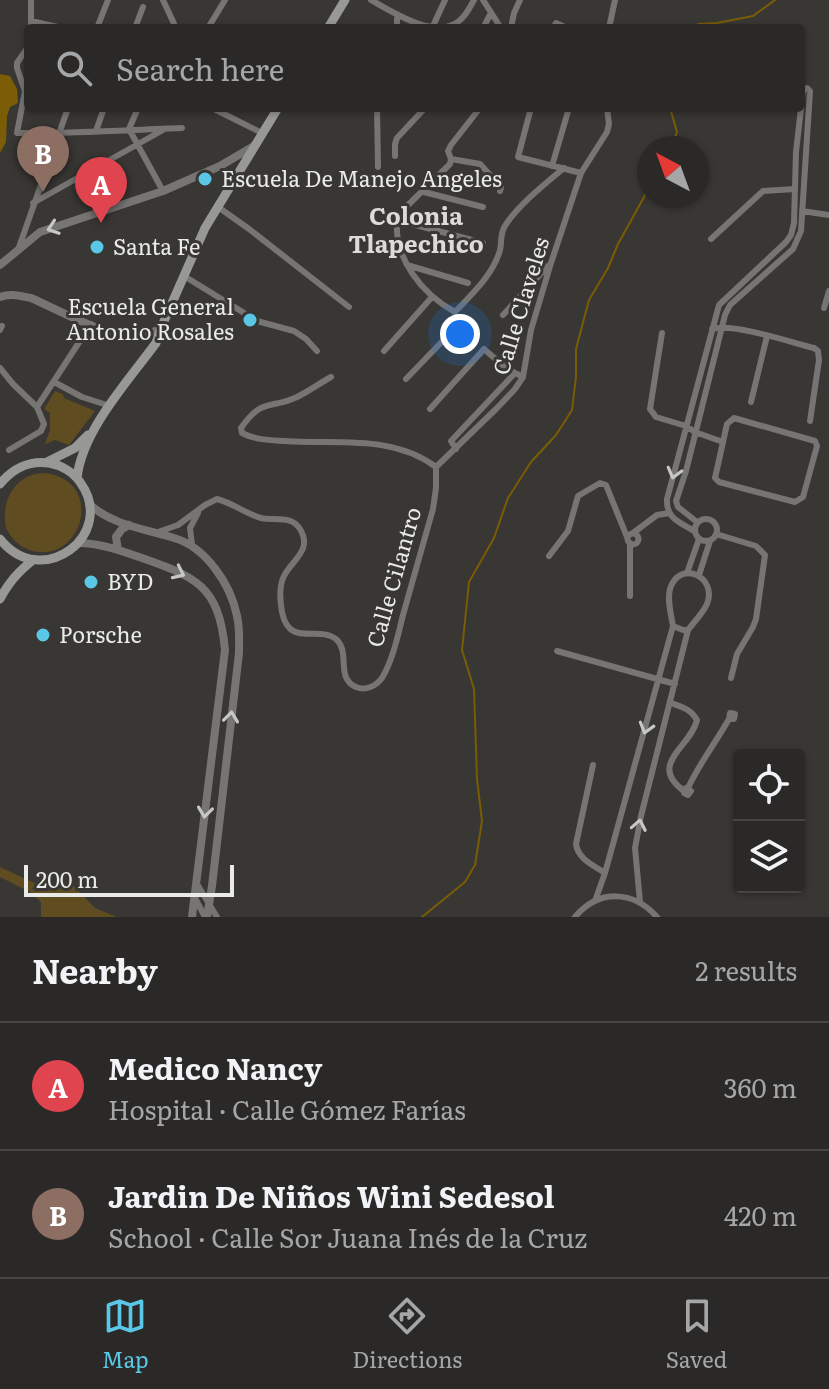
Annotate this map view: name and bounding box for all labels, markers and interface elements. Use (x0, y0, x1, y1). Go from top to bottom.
search box (24, 24, 805, 112)
icon: search (52, 46, 96, 90)
text: Search here (116, 46, 284, 90)
pin: B (17, 126, 69, 192)
north arrow (637, 136, 709, 208)
pin: A (75, 157, 127, 223)
place label: Escuela De Manejo Angeles (221, 161, 502, 194)
marker: Escuela De Manejo Angeles (196, 170, 214, 188)
district label: Colonia Tlapechico (348, 197, 484, 260)
one-way arrow (47, 218, 61, 234)
place label: Santa Fe (113, 229, 200, 262)
street label: Calle Claveles (483, 232, 556, 379)
marker: Santa Fe (88, 238, 106, 256)
place label: Escuela General Antonio Rosales (66, 289, 234, 347)
marker: Escuela General Antonio Rosales (241, 311, 259, 329)
your location (440, 314, 480, 354)
one-way arrow (666, 466, 683, 479)
street label: Calle Cilantro (357, 503, 428, 651)
one-way arrow (171, 563, 186, 579)
place label: BYD (107, 564, 153, 597)
marker: BYD (82, 573, 100, 591)
place label: Porsche (59, 617, 142, 650)
marker: Porsche (34, 626, 52, 644)
one-way arrow (223, 710, 240, 723)
one-way arrow (638, 721, 655, 735)
map controls (733, 749, 805, 893)
button: locate (733, 749, 805, 821)
one-way arrow (197, 806, 214, 819)
one-way arrow (630, 818, 647, 832)
button: layers (733, 821, 805, 893)
scale bar (24, 861, 234, 897)
text: 200 m (36, 862, 98, 895)
text: Nearby (32, 944, 158, 994)
text: 2 results (695, 950, 797, 989)
text: Medico Nancy (108, 1045, 322, 1089)
text: A (48, 1067, 68, 1106)
text: 360 m (723, 1067, 797, 1106)
text: Hospital · Calle Gómez Farías (108, 1089, 466, 1128)
text: Jardin De Niños Wini Sedesol (108, 1173, 555, 1217)
text: B (49, 1195, 67, 1234)
text: 420 m (724, 1195, 797, 1234)
text: School · Calle Sor Juana Inés de la Cruz (108, 1217, 587, 1256)
tab: Map (102, 1294, 149, 1375)
tab: Directions (352, 1294, 462, 1375)
tab: Saved (666, 1294, 727, 1375)

